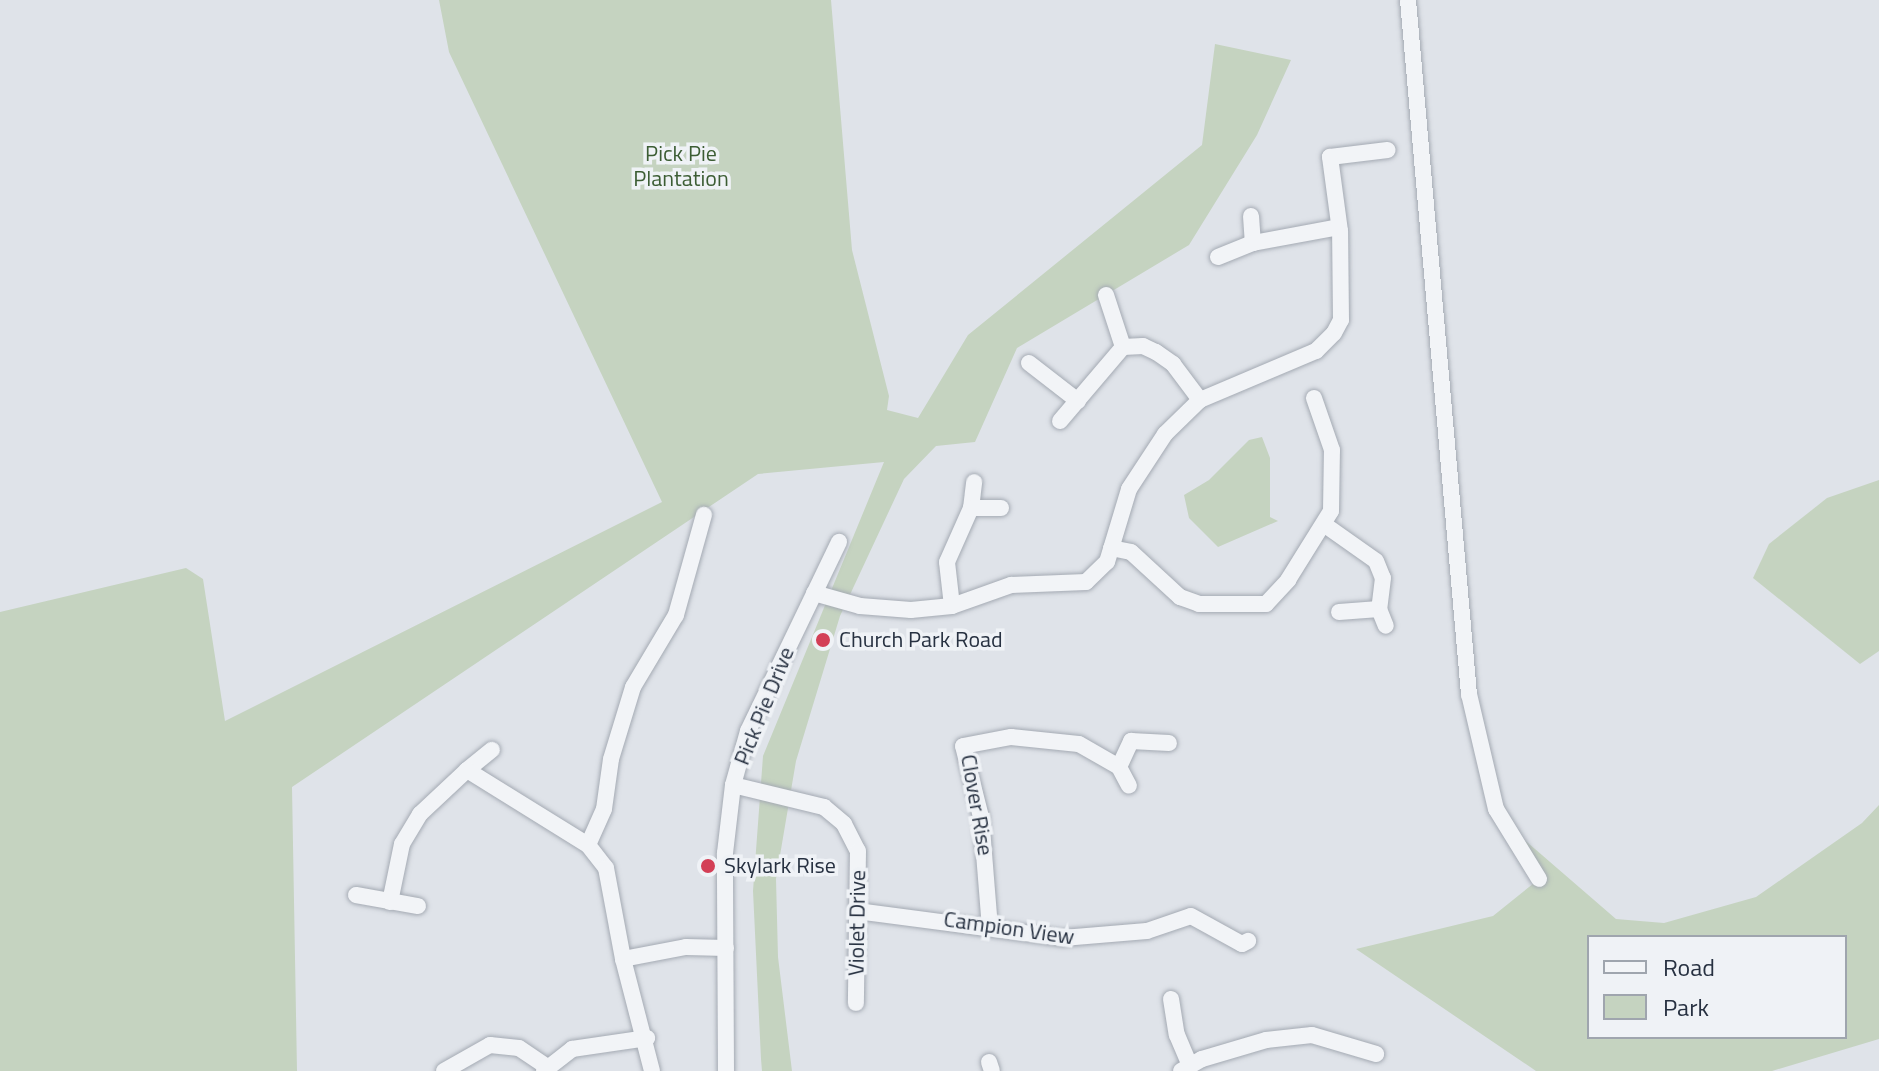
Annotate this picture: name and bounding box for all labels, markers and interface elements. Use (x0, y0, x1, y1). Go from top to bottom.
park label: Pick Pie Plantation (633, 140, 729, 192)
place label: Church Park Road (839, 627, 1003, 653)
marker: Church Park Road (814, 631, 832, 649)
street label: Pick Pie Drive (728, 643, 800, 769)
street label: Clover Rise (955, 752, 999, 858)
place label: Skylark Rise (724, 853, 836, 879)
marker: Skylark Rise (699, 857, 717, 875)
street label: Violet Drive (843, 870, 871, 976)
street label: Campion View (942, 906, 1076, 950)
legend (1587, 935, 1847, 1039)
text: Road (1663, 949, 1715, 985)
text: Park (1663, 989, 1709, 1025)

